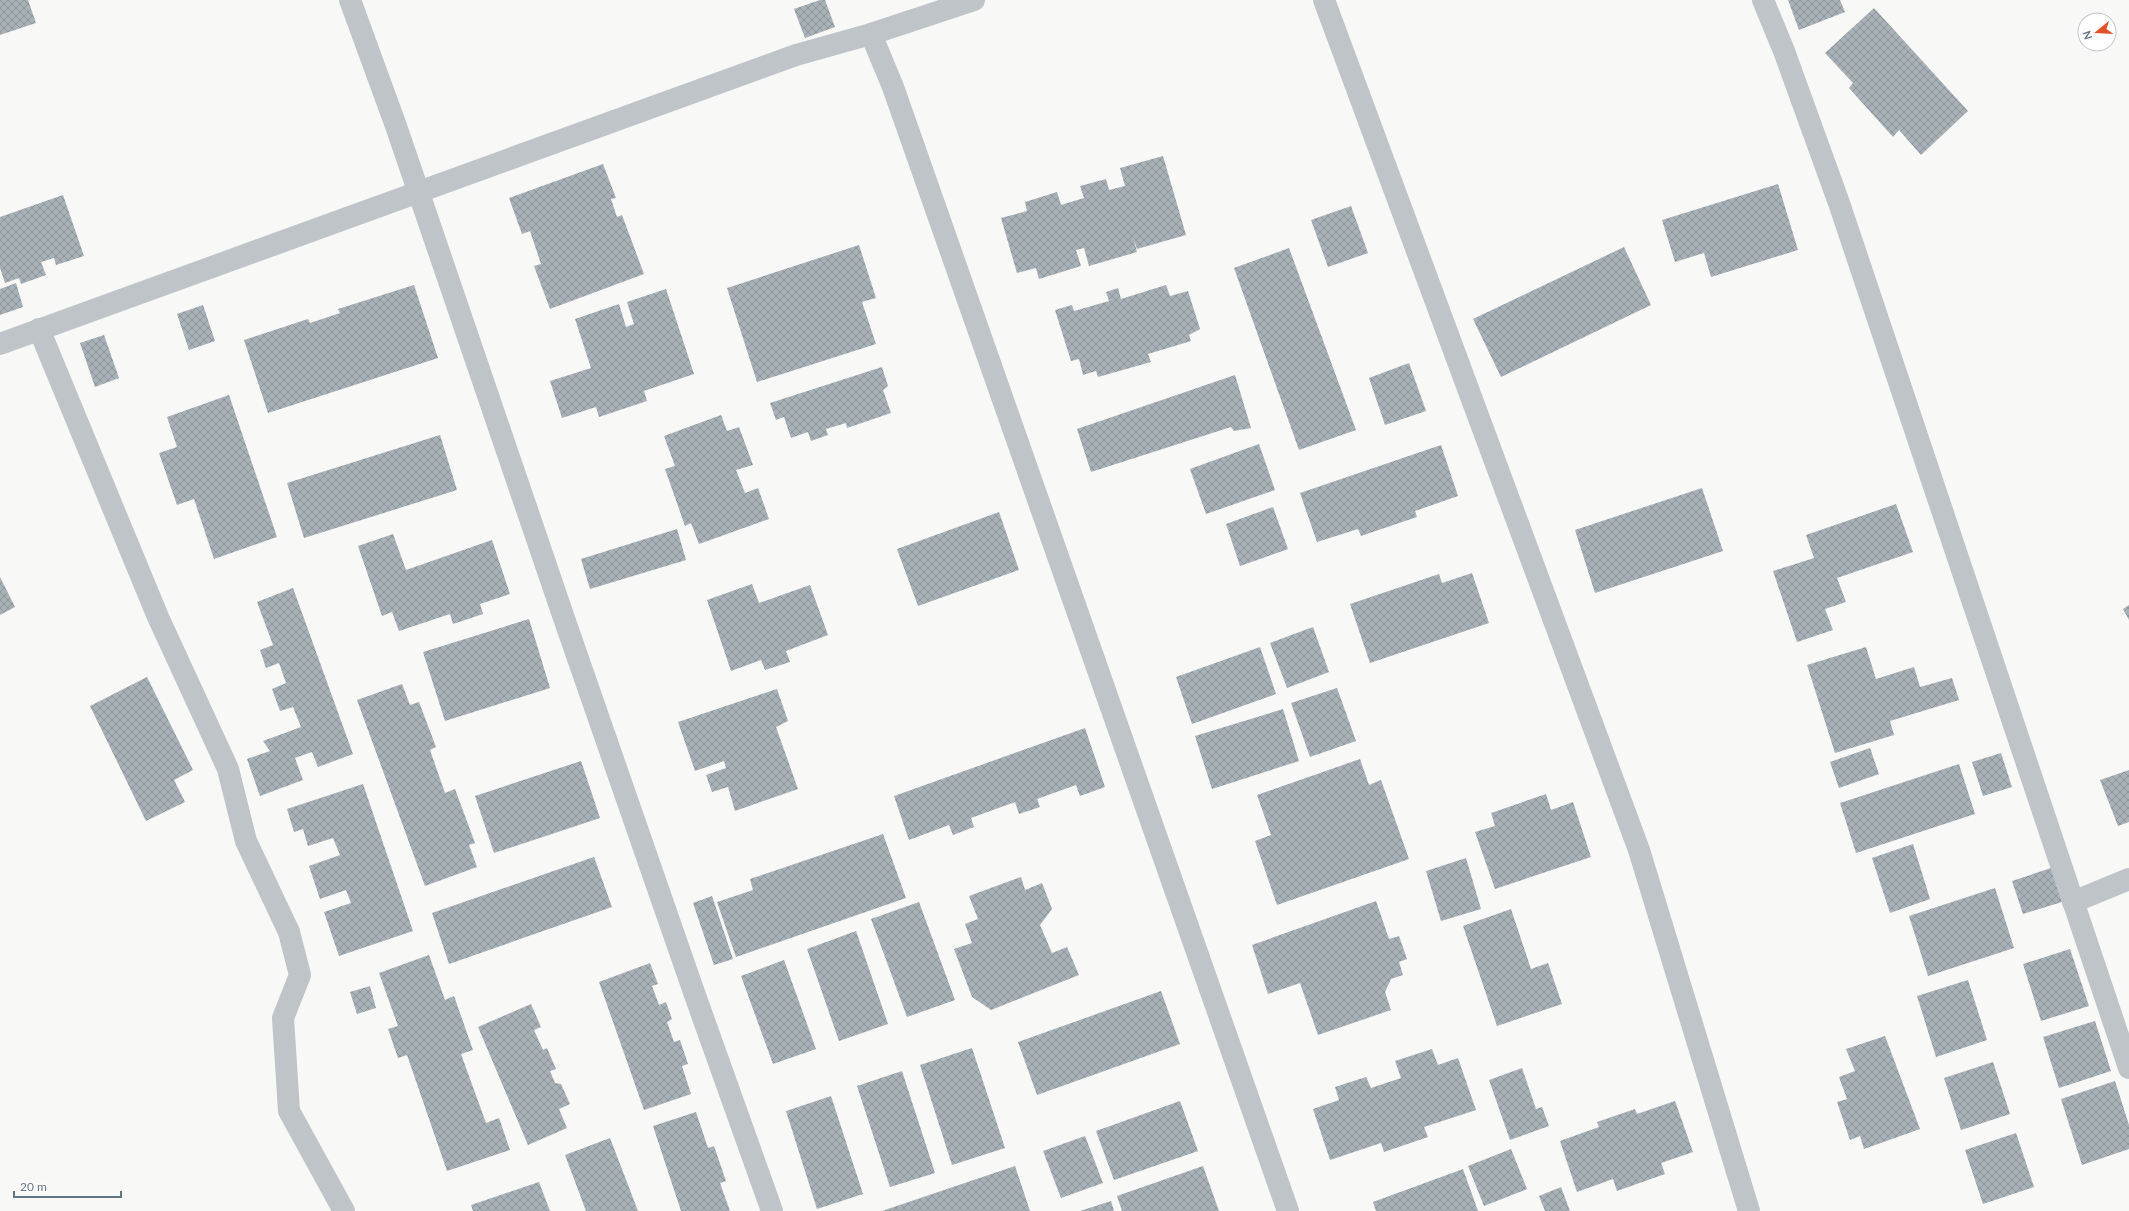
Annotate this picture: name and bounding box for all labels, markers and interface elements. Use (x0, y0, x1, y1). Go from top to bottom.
north arrow (2077, 12, 2117, 52)
text: N (2080, 29, 2095, 41)
scale bar (14, 1173, 121, 1199)
text: 20 m (20, 1179, 47, 1194)

